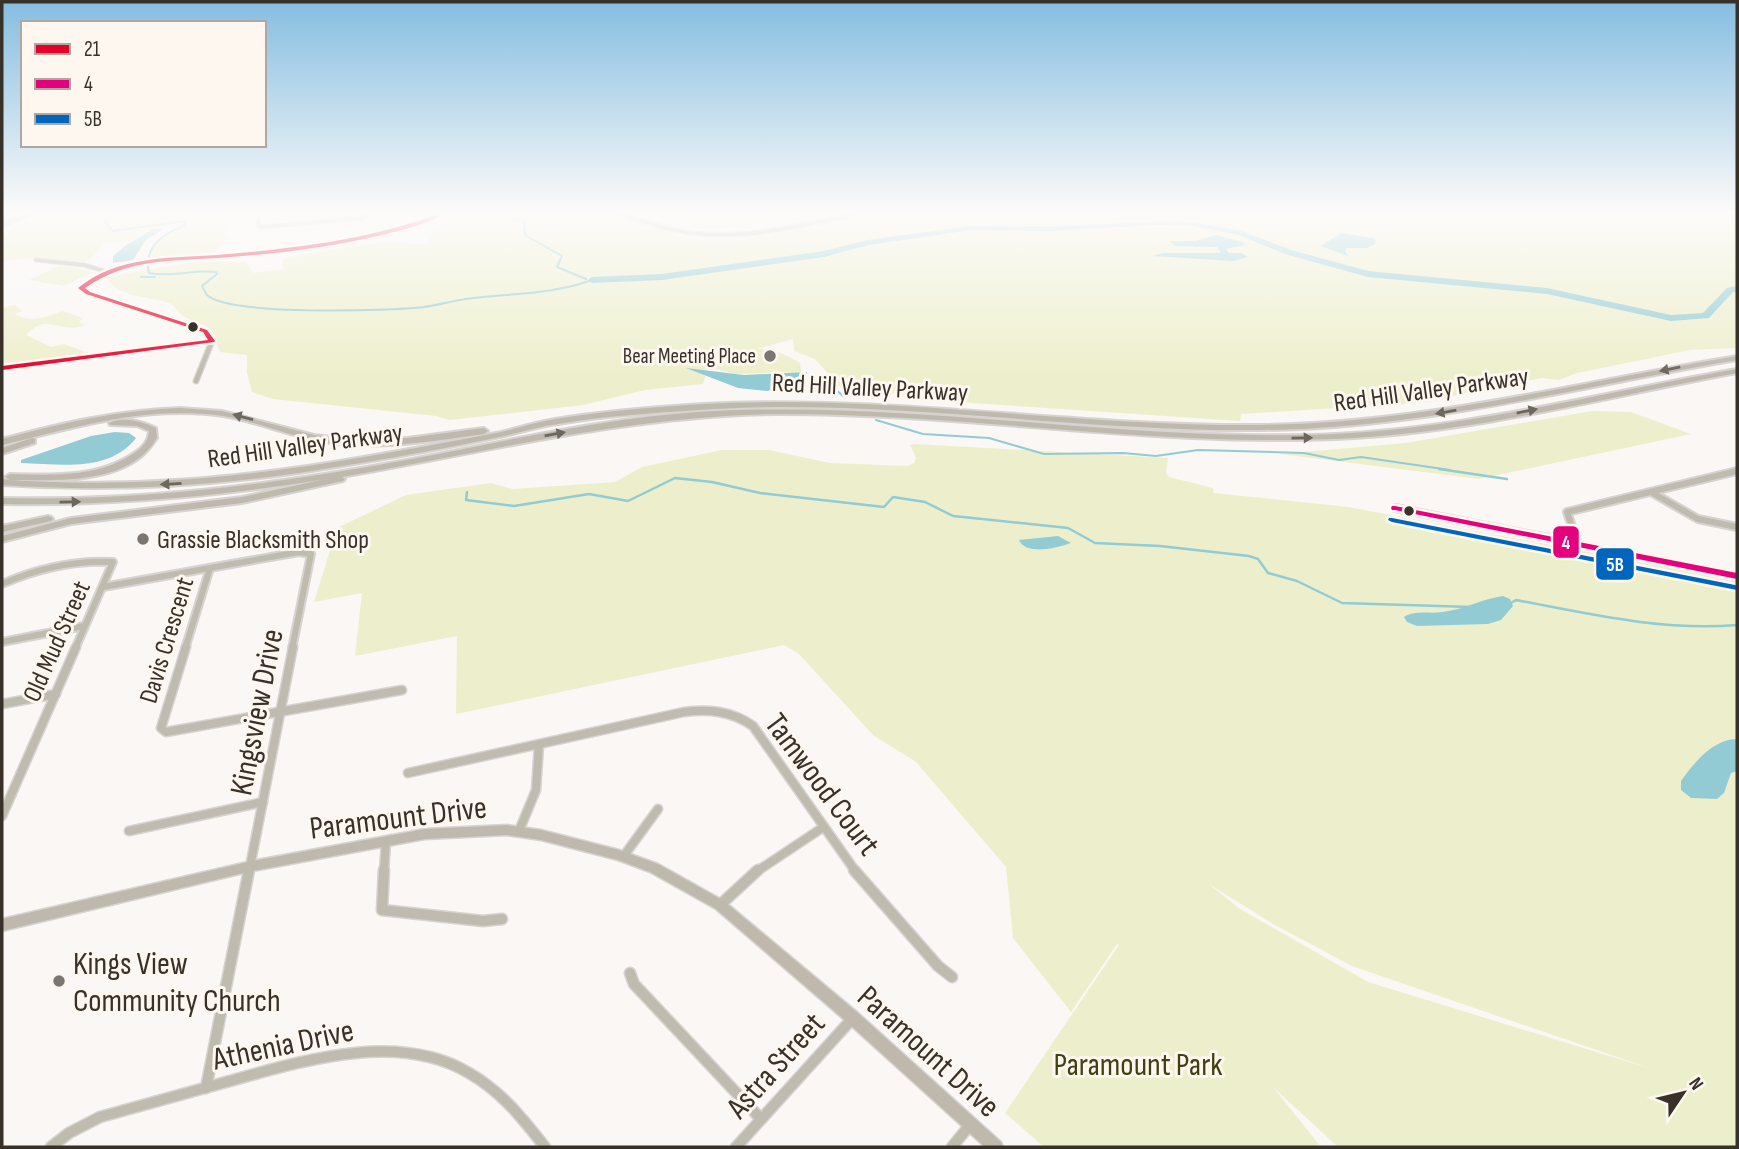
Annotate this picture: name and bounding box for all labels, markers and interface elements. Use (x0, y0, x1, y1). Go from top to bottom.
legend (21, 21, 266, 147)
text: 21 (84, 37, 101, 62)
text: 4 (84, 72, 93, 97)
text: 5B (84, 107, 102, 132)
unlabelled marker (186, 320, 200, 334)
place label: Bear Meeting Place (623, 344, 756, 369)
marker: Bear Meeting Place (762, 348, 778, 364)
street label: Red Hill Valley Parkway (1332, 361, 1531, 419)
one-way arrow (1659, 364, 1681, 375)
street label: Red Hill Valley Parkway (771, 368, 969, 409)
one-way arrow (1516, 405, 1538, 416)
one-way arrow (1435, 406, 1457, 417)
one-way arrow (233, 412, 254, 422)
street label: Red Hill Valley Parkway (206, 417, 405, 475)
one-way arrow (545, 428, 567, 439)
one-way arrow (1291, 432, 1313, 443)
one-way arrow (160, 478, 182, 489)
one-way arrow (59, 496, 81, 507)
unlabelled marker (1402, 504, 1416, 518)
place label: Grassie Blacksmith Shop (157, 525, 369, 556)
line badge: 4 (1552, 525, 1580, 559)
marker: Grassie Blacksmith Shop (135, 531, 151, 547)
text: 4 (1562, 532, 1571, 555)
line badge: 5B (1595, 547, 1635, 581)
text: 5B (1606, 554, 1624, 577)
street label: Davis Crescent (134, 574, 201, 707)
street label: Old Mud Street (17, 576, 98, 707)
street label: Kingsview Drive (222, 626, 293, 799)
street label: Tamwood Court (756, 706, 888, 864)
street label: Paramount Drive (307, 788, 489, 849)
place label: Kings View Community Church (73, 945, 281, 1021)
marker: Kings View Community Church (51, 973, 67, 989)
street label: Paramount Drive (849, 978, 1007, 1126)
street label: Astra Street (718, 1005, 834, 1128)
street label: Athenia Drive (208, 1012, 357, 1080)
park label: Paramount Park (1053, 1046, 1223, 1085)
north arrow (1648, 1058, 1718, 1128)
text: N (1683, 1073, 1708, 1095)

